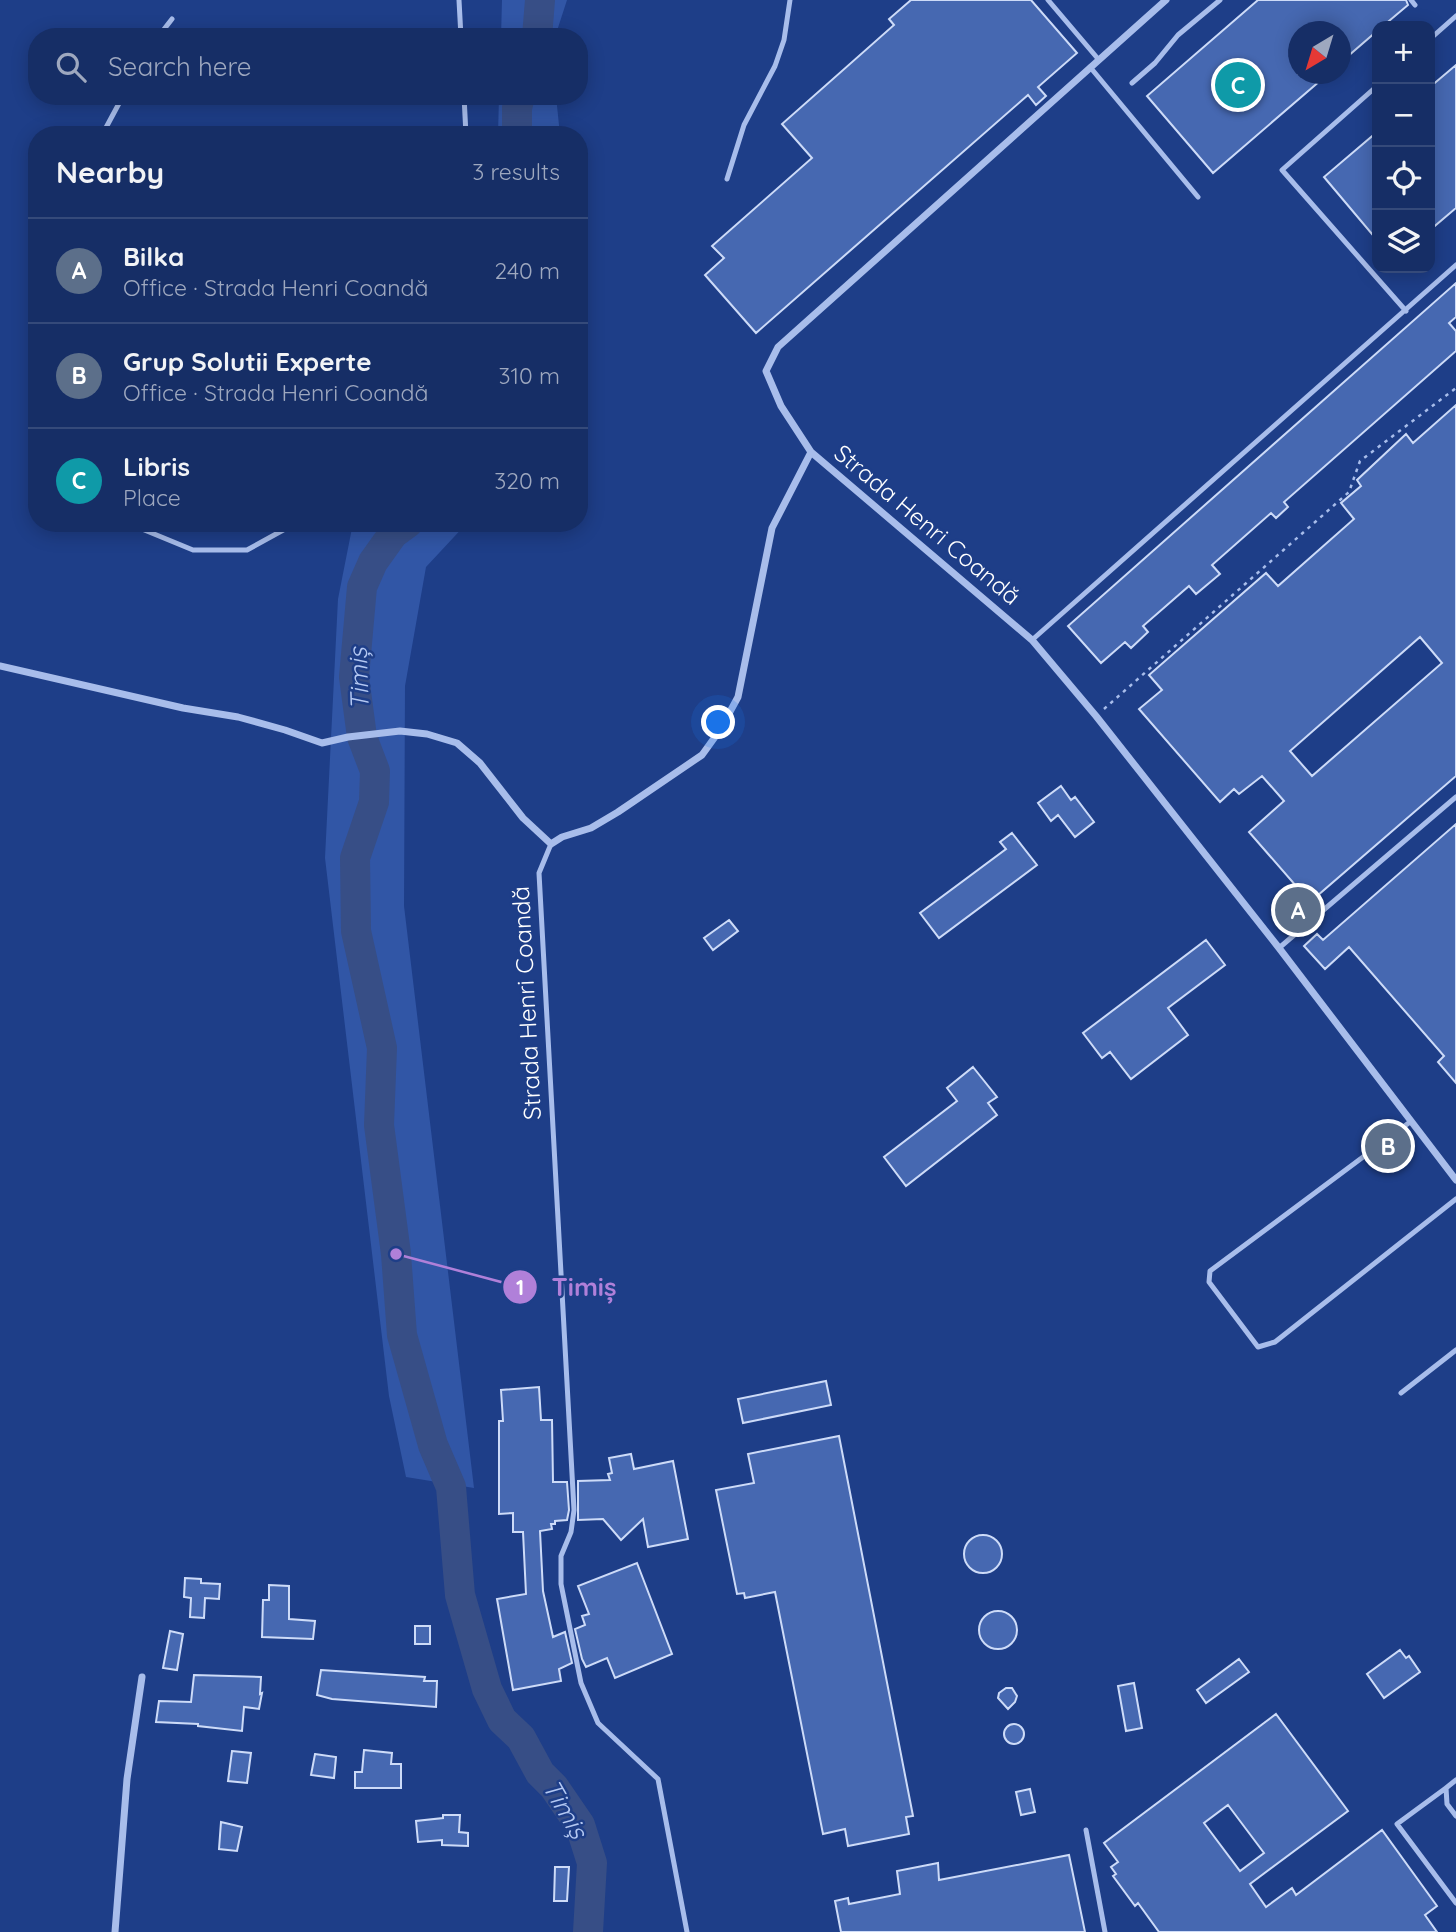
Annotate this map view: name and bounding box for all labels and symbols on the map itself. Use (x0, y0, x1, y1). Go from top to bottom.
north arrow (1288, 21, 1351, 84)
pin: C (1215, 59, 1261, 111)
street label: Strada Henri Coandă (828, 438, 1027, 611)
water label: Timiș (341, 645, 376, 711)
your location (701, 705, 735, 739)
pin: A (1275, 884, 1321, 936)
street label: Strada Henri Coandă (505, 885, 547, 1121)
pin: B (1365, 1120, 1411, 1172)
callout: Timiș (502, 1264, 630, 1311)
text: Timiș (551, 1270, 617, 1304)
text: 1 (516, 1274, 524, 1300)
water label: Timiș (535, 1773, 596, 1846)

